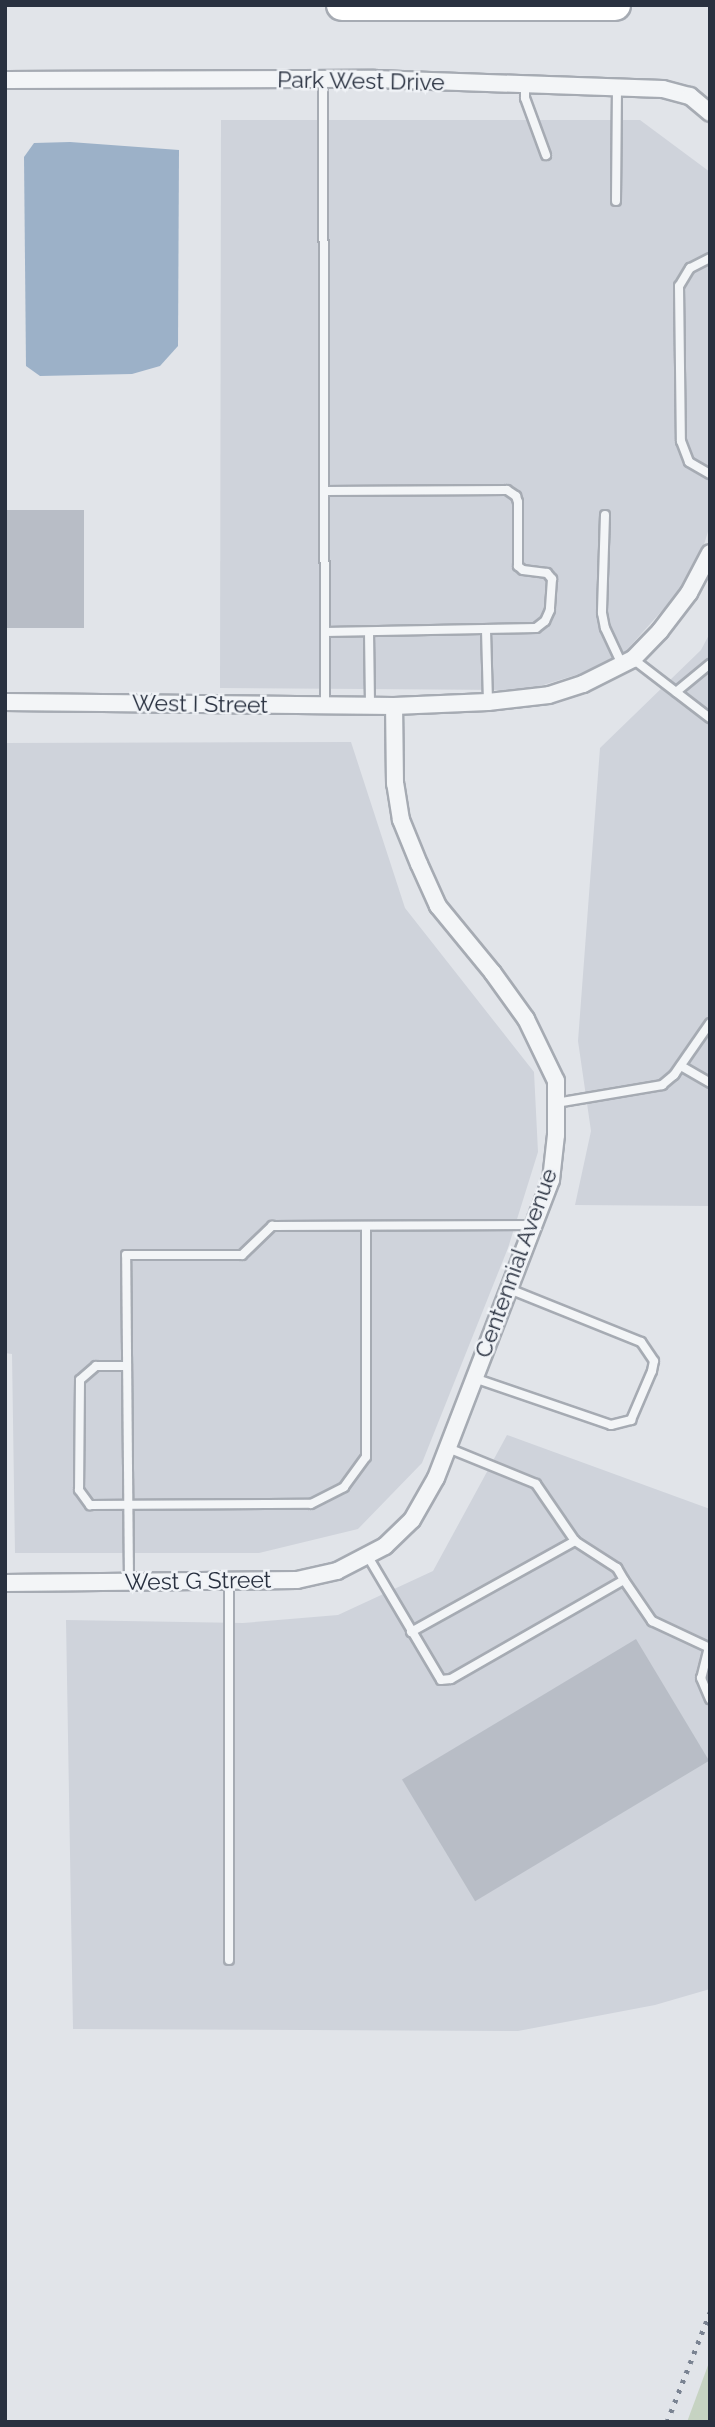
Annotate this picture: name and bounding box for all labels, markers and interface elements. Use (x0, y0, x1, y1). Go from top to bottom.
street label: Park West Drive (277, 66, 445, 96)
street label: West I Street (132, 689, 268, 719)
street label: Centennial Avenue (469, 1164, 563, 1362)
street label: West G Street (124, 1566, 272, 1596)

